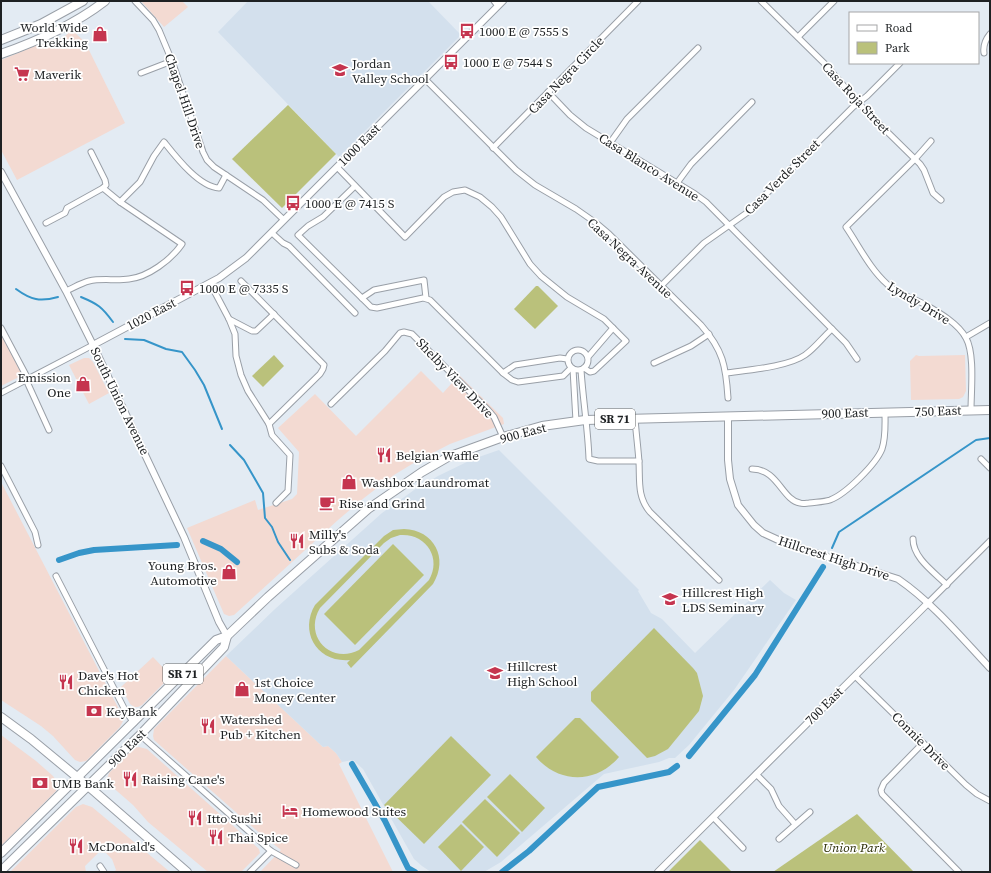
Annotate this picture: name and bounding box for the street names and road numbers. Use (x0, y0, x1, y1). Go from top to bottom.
street label: Casa Negra Circle (524, 32, 608, 118)
street label: Chapel Hill Drive (161, 51, 209, 151)
street label: Casa Roja Street (818, 58, 894, 138)
street label: 1000 East (334, 120, 384, 170)
street label: Casa Blanco Avenue (596, 129, 703, 205)
street label: Casa Verde Street (741, 135, 824, 218)
street label: Casa Negra Avenue (584, 214, 676, 302)
street label: Lyndy Drive (885, 278, 954, 329)
street label: 1020 East (123, 294, 179, 334)
street label: Shelby View Drive (413, 335, 498, 422)
street label: South Union Avenue (87, 344, 154, 458)
street label: 750 East (914, 402, 962, 420)
street label: 900 East (821, 404, 869, 422)
road number: SR 71 (595, 409, 635, 429)
street label: 900 East (498, 419, 549, 447)
street label: Hillcrest High Drive (776, 532, 892, 584)
road number: SR 71 (163, 664, 203, 684)
street label: 700 East (801, 683, 847, 729)
street label: Connie Drive (888, 708, 954, 774)
street label: 900 East (104, 725, 150, 771)

